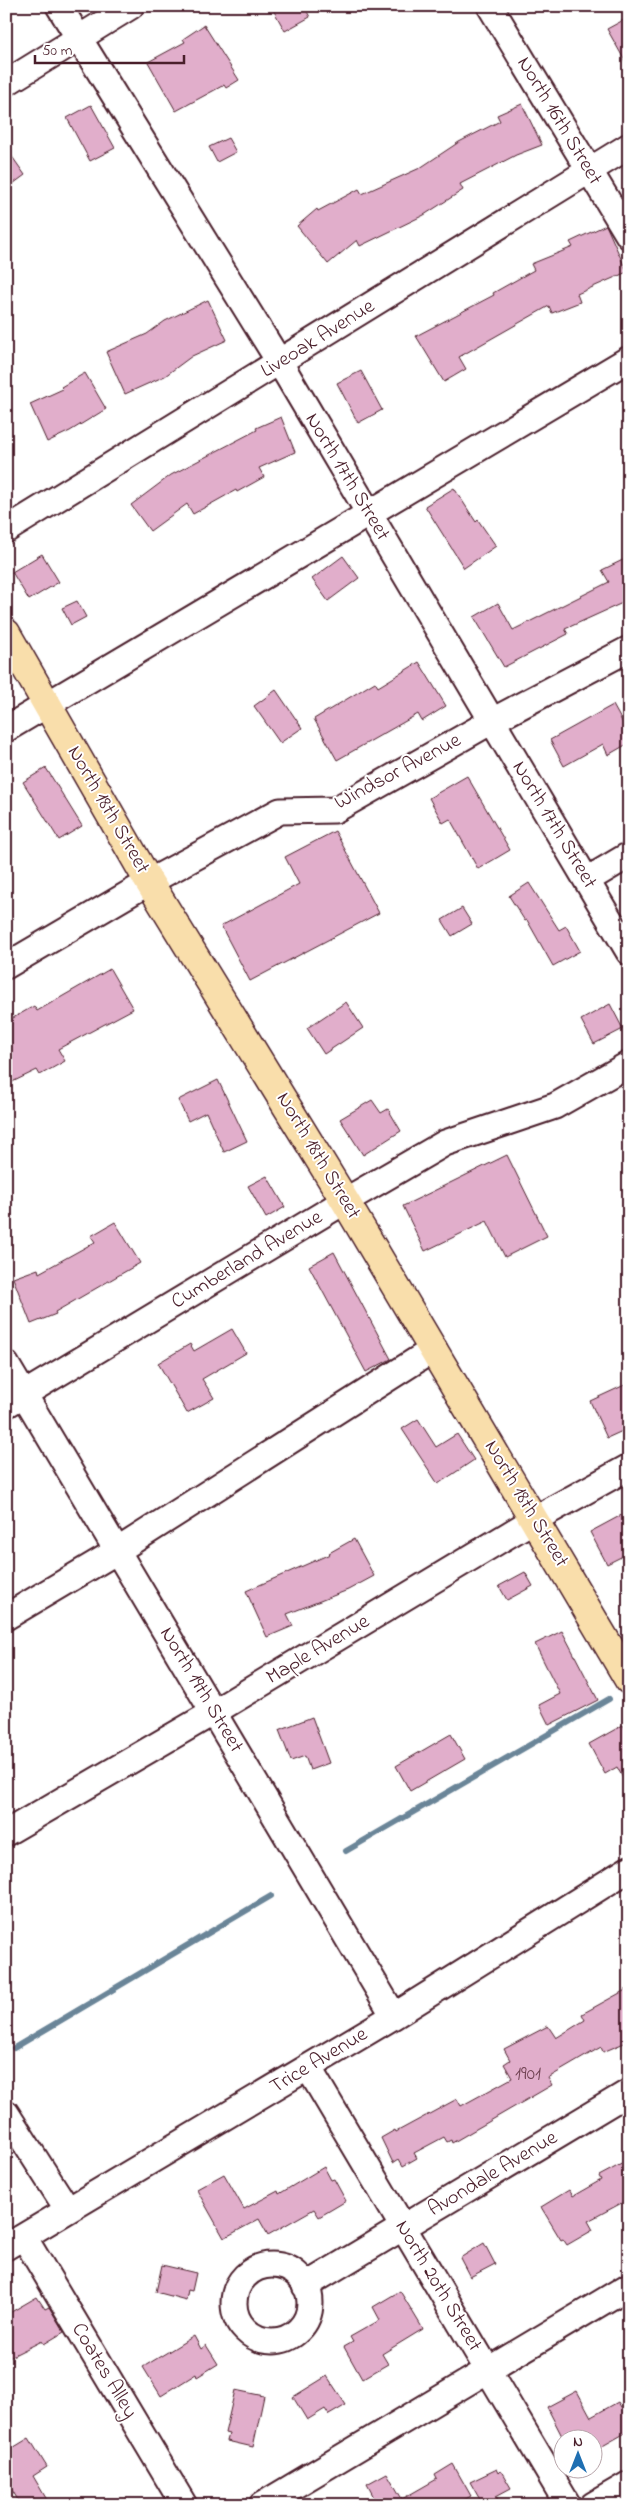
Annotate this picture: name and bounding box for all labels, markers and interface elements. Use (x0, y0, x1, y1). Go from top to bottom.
scale bar (35, 32, 184, 64)
text: 50 m (42, 40, 73, 62)
street label: North 16th Street (509, 51, 609, 191)
street label: Liveoak Avenue (255, 292, 381, 386)
street label: North 17th Street (297, 407, 397, 547)
street label: Windsor Avenue (329, 726, 467, 818)
street label: North 18th Street (59, 740, 157, 880)
street label: North 17th Street (504, 755, 604, 895)
street label: North 18th Street (268, 1087, 368, 1225)
street label: Cumberland Avenue (166, 1203, 329, 1317)
street label: North 18th Street (476, 1435, 576, 1573)
street label: Maple Avenue (261, 1607, 376, 1693)
street label: North 19th Street (152, 1621, 250, 1759)
street label: Trice Avenue (265, 2020, 374, 2102)
house number: 1901 (515, 2061, 541, 2088)
street label: Avondale Avenue (423, 2123, 564, 2225)
street label: North 20th Street (387, 2215, 489, 2357)
street label: Coates Alley (62, 2317, 144, 2426)
north arrow (552, 2428, 602, 2478)
text: N (573, 2432, 583, 2453)

